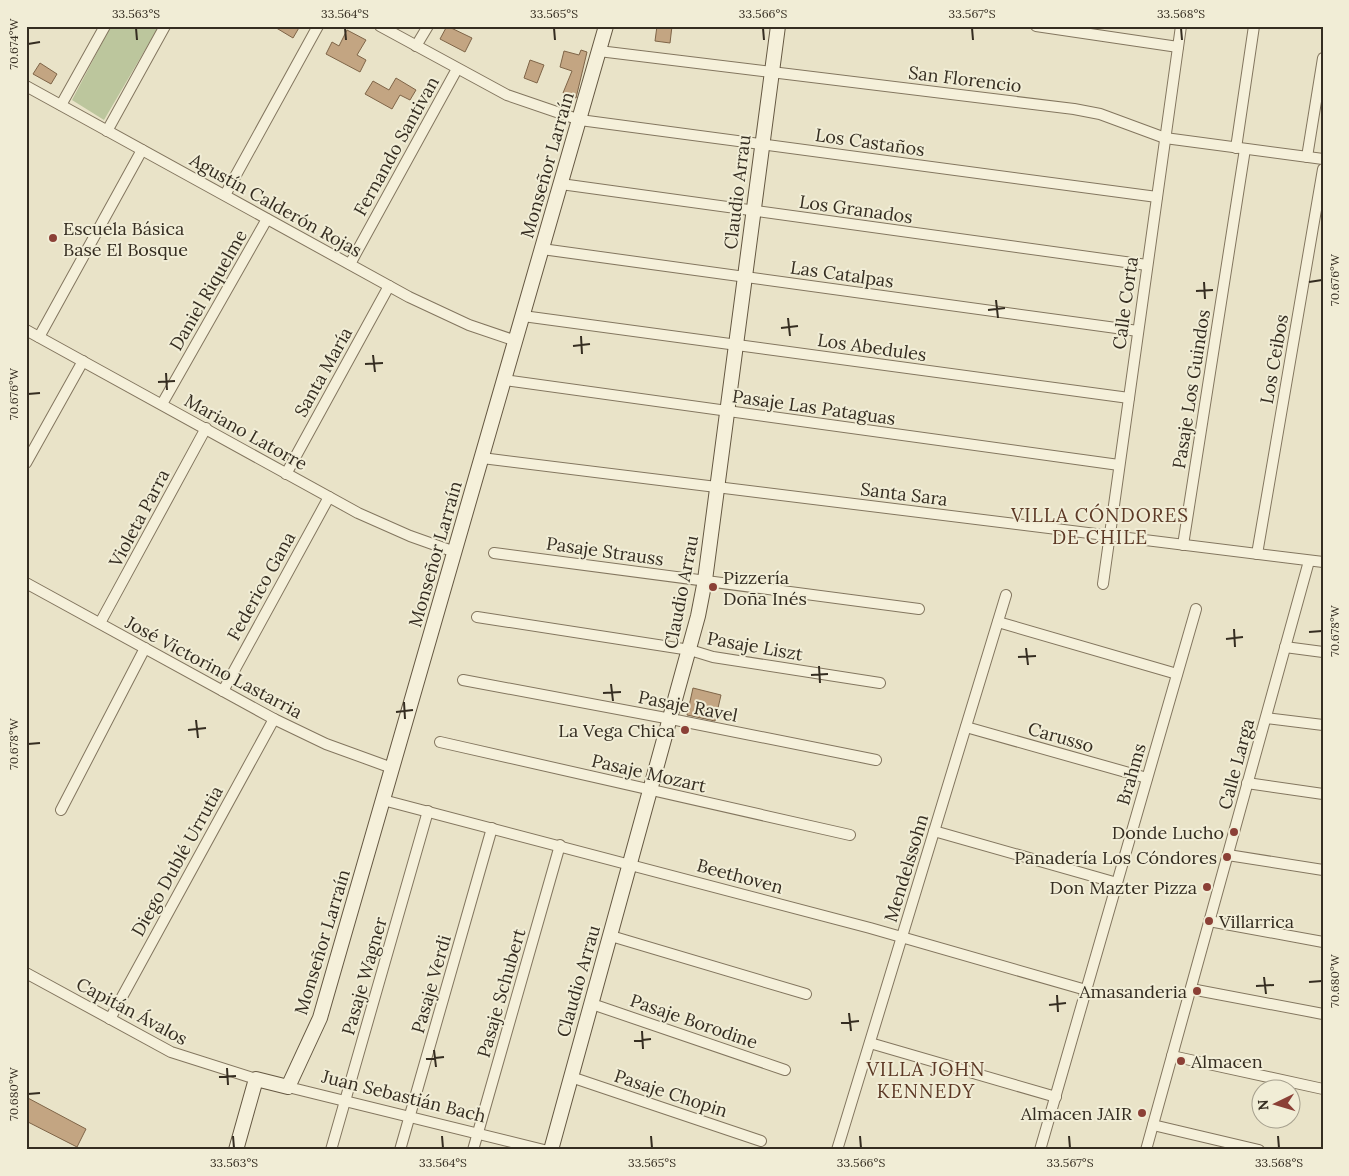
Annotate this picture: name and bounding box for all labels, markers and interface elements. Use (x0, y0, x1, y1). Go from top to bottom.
text: 33.563°S (112, 6, 160, 21)
text: 33.564°S (321, 6, 369, 21)
text: 33.565°S (530, 6, 578, 21)
text: 33.566°S (739, 6, 787, 21)
text: 33.567°S (949, 6, 996, 21)
text: 33.568°S (1157, 6, 1205, 21)
text: 70.674°W (6, 17, 21, 70)
street label: San Florencio (907, 61, 1023, 97)
street label: Fernando Santivan (348, 72, 444, 220)
street label: Monseñor Larraín (515, 89, 579, 241)
street label: Los Castaños (814, 123, 926, 161)
street label: Claudio Arrau (719, 133, 755, 251)
street label: Agustín Calderón Rojas (185, 148, 366, 262)
street label: Los Granados (798, 190, 914, 228)
place label: Escuela Básica Base El Bosque (63, 217, 188, 261)
street label: Daniel Riquelme (164, 225, 252, 355)
marker: Escuela Básica Base El Bosque (47, 232, 59, 244)
text: 70.676°W (1327, 253, 1342, 306)
street label: Las Catalpas (789, 255, 895, 293)
street label: Calle Corta (1107, 255, 1143, 351)
street label: Pasaje Los Guindos (1167, 308, 1215, 470)
street label: Los Ceibos (1255, 312, 1293, 406)
street label: Santa María (289, 323, 357, 421)
street label: Los Abedules (816, 328, 928, 366)
text: 70.676°W (6, 367, 21, 420)
street label: Pasaje Las Pataguas (731, 384, 897, 430)
street label: Mariano Latorre (181, 389, 312, 475)
street label: Violeta Parra (103, 465, 174, 572)
street label: Santa Sara (859, 477, 949, 511)
street label: Monseñor Larraín (403, 478, 467, 630)
district label: VILLA CÓNDORES DE CHILE (1010, 503, 1189, 549)
street label: Federico Gana (222, 528, 300, 644)
street label: Pasaje Strauss (545, 531, 665, 571)
street label: Claudio Arrau (659, 533, 703, 651)
place label: Pizzería Doña Inés (723, 566, 807, 610)
marker: Pizzería Doña Inés (707, 581, 719, 593)
text: 70.678°W (1327, 604, 1342, 657)
street label: José Victorino Lastarria (121, 610, 306, 723)
street label: Pasaje Liszt (705, 626, 805, 666)
street label: Pasaje Ravel (636, 685, 740, 727)
street label: Calle Larga (1213, 716, 1259, 812)
text: 70.678°W (6, 717, 21, 770)
street label: Carusso (1025, 717, 1097, 757)
place label: La Vega Chica (558, 719, 675, 742)
marker: La Vega Chica (679, 724, 691, 736)
street label: Brahms (1111, 740, 1151, 808)
street label: Pasaje Mozart (589, 749, 709, 797)
street label: Diego Dublé Urrutia (126, 782, 228, 940)
street label: Mendelssohn (879, 811, 933, 925)
place label: Donde Lucho (1112, 821, 1224, 844)
marker: Donde Lucho (1228, 826, 1240, 838)
place label: Panadería Los Cóndores (1014, 846, 1217, 869)
marker: Panadería Los Cóndores (1221, 851, 1233, 863)
street label: Beethoven (694, 853, 786, 899)
street label: Monseñor Larraín (289, 866, 355, 1017)
place label: Don Mazter Pizza (1050, 876, 1197, 899)
marker: Don Mazter Pizza (1201, 881, 1213, 893)
place label: Villarrica (1218, 910, 1294, 933)
street label: Pasaje Wagner (336, 914, 392, 1038)
marker: Villarrica (1203, 915, 1215, 927)
street label: Claudio Arrau (551, 922, 605, 1040)
street label: Pasaje Schubert (472, 926, 530, 1060)
street label: Pasaje Verdi (406, 932, 456, 1036)
text: 70.680°W (1327, 953, 1342, 1008)
street label: Capitán Ávalos (72, 972, 192, 1050)
place label: Amasanderia (1078, 980, 1187, 1003)
marker: Amasanderia (1191, 985, 1203, 997)
street label: Pasaje Borodine (627, 988, 761, 1054)
place label: Almacen (1190, 1050, 1263, 1073)
marker: Almacen (1175, 1055, 1187, 1067)
district label: VILLA JOHN KENNEDY (865, 1057, 986, 1103)
street label: Juan Sebastián Bach (319, 1064, 489, 1128)
street label: Pasaje Chopin (612, 1064, 730, 1122)
text: 70.680°W (6, 1066, 21, 1121)
north arrow (1252, 1078, 1302, 1128)
text: N (1254, 1099, 1272, 1111)
place label: Almacen JAIR (1020, 1102, 1133, 1125)
marker: Almacen JAIR (1136, 1107, 1148, 1119)
text: 33.563°S (210, 1155, 258, 1170)
text: 33.564°S (419, 1155, 467, 1170)
text: 33.565°S (628, 1155, 676, 1170)
text: 33.566°S (837, 1155, 885, 1170)
text: 33.567°S (1047, 1155, 1094, 1170)
text: 33.568°S (1255, 1155, 1303, 1170)

